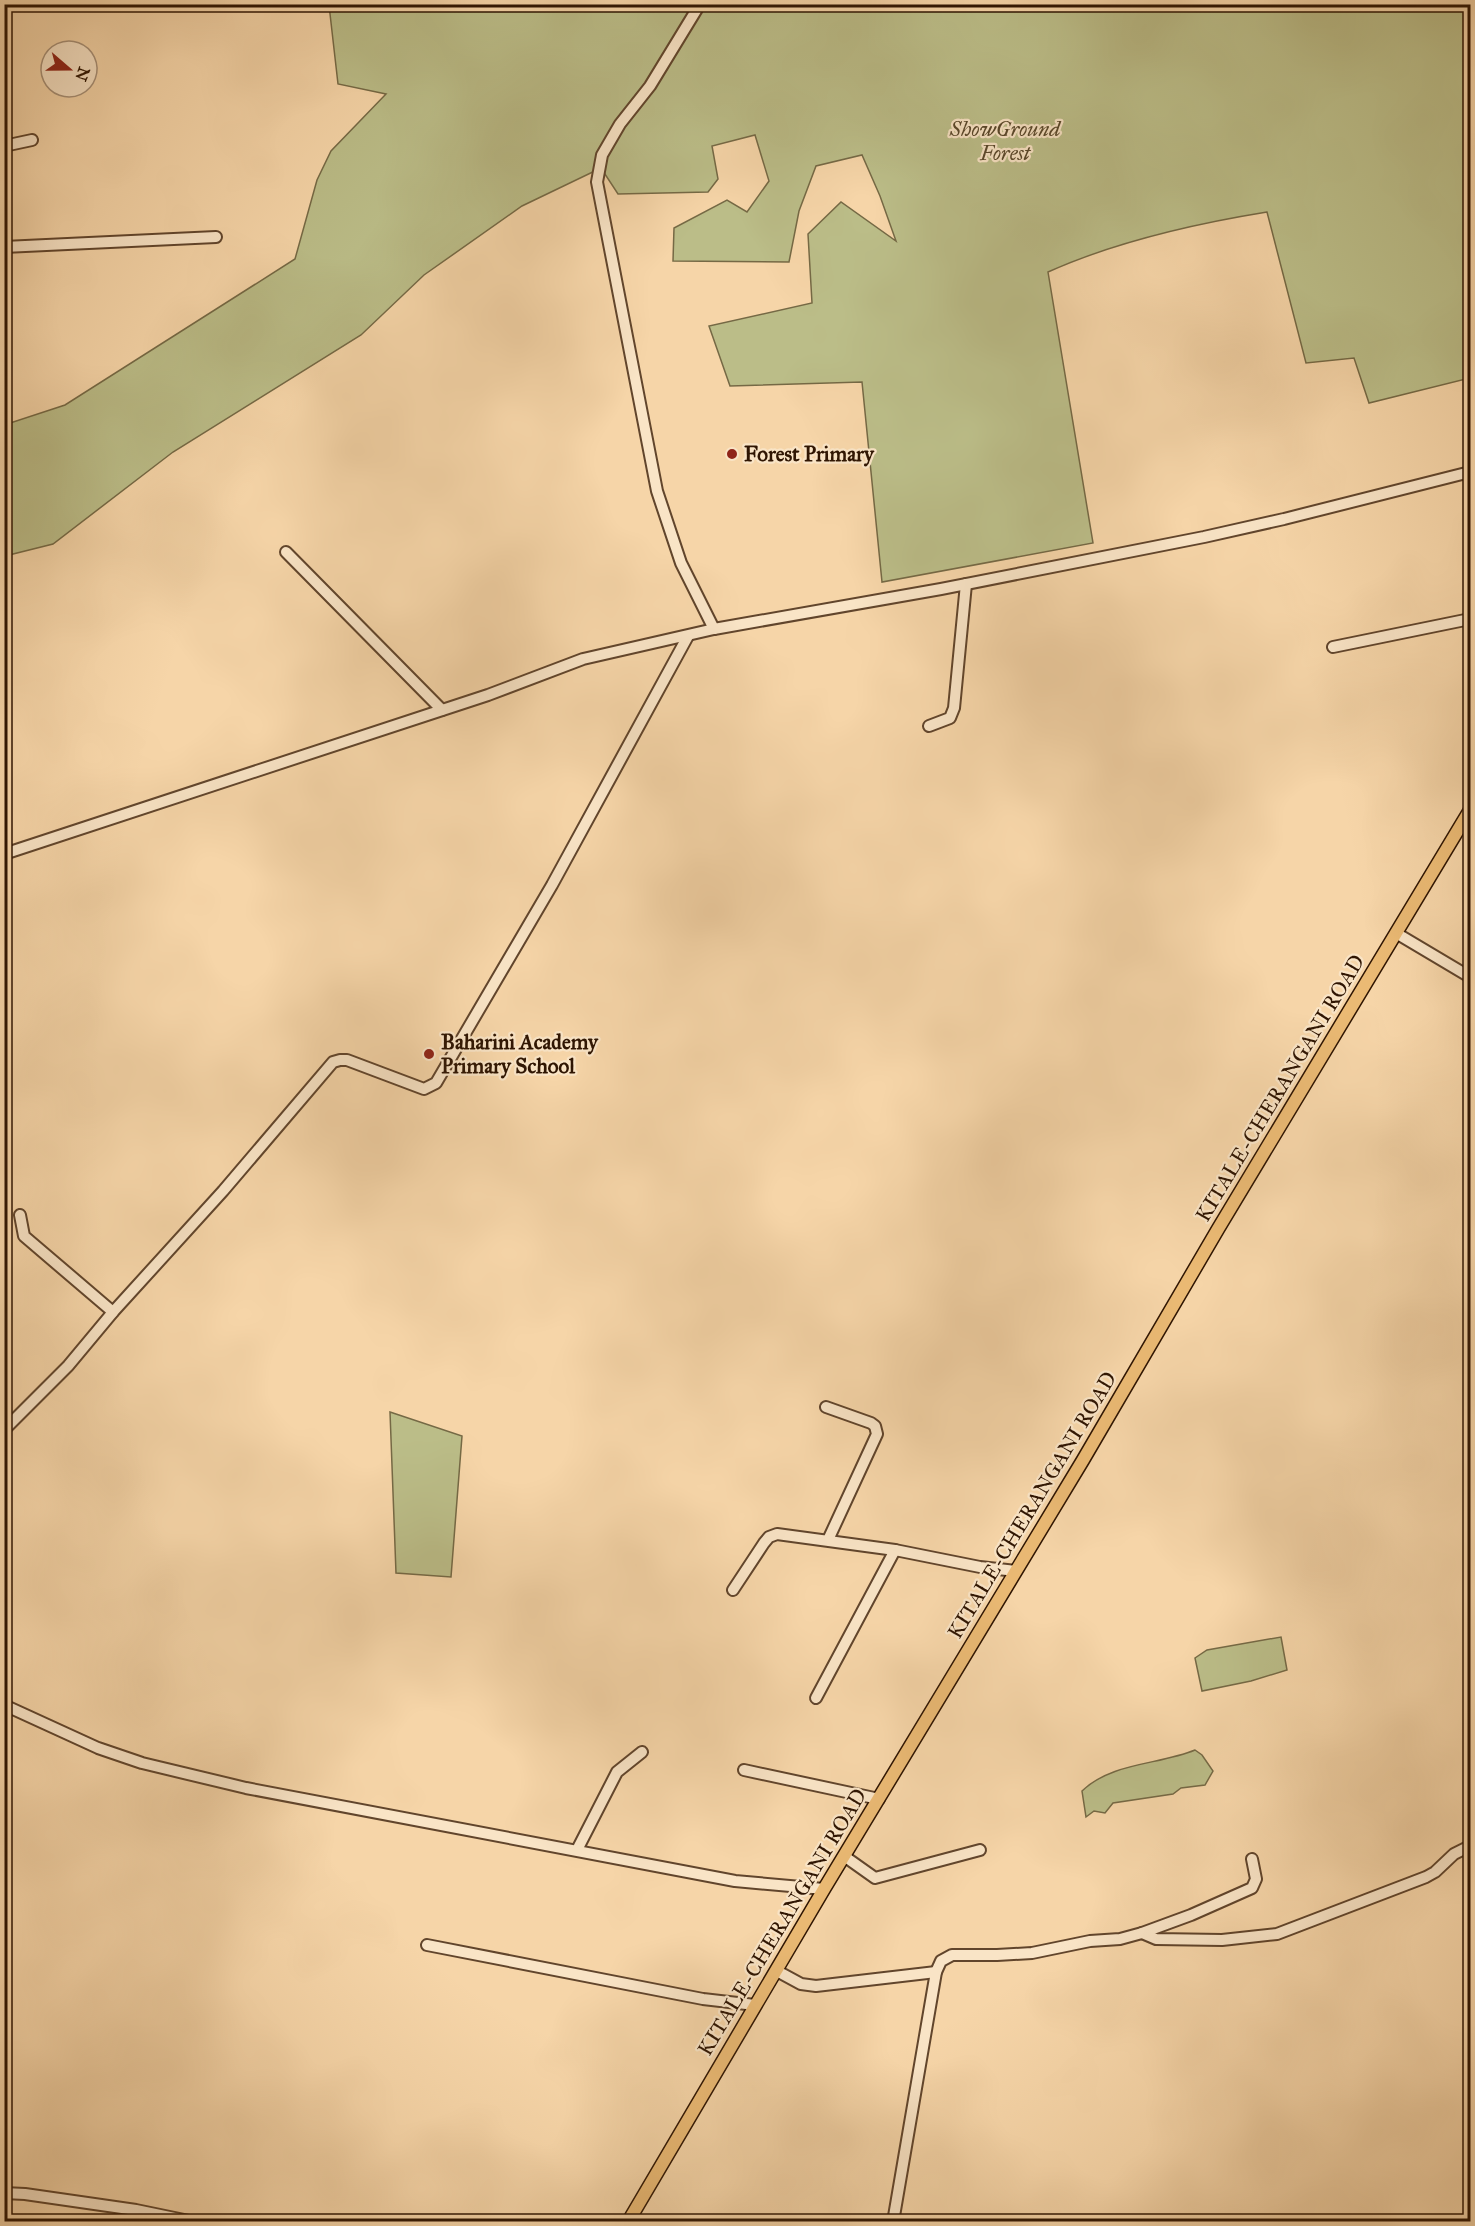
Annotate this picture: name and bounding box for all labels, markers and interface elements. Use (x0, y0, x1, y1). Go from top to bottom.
north arrow (39, 39, 99, 99)
text: N (71, 64, 94, 84)
park label: ShowGround Forest (949, 116, 1062, 166)
place label: Forest Primary (744, 441, 875, 467)
marker: Forest Primary (725, 447, 739, 461)
street label: KITALE-CHERANGANI ROAD (1190, 950, 1370, 1226)
place label: Baharini Academy Primary School (441, 1029, 599, 1079)
marker: Baharini Academy Primary School (422, 1047, 436, 1061)
street label: KITALE-CHERANGANI ROAD (942, 1367, 1122, 1643)
street label: KITALE-CHERANGANI ROAD (692, 1784, 872, 2060)

